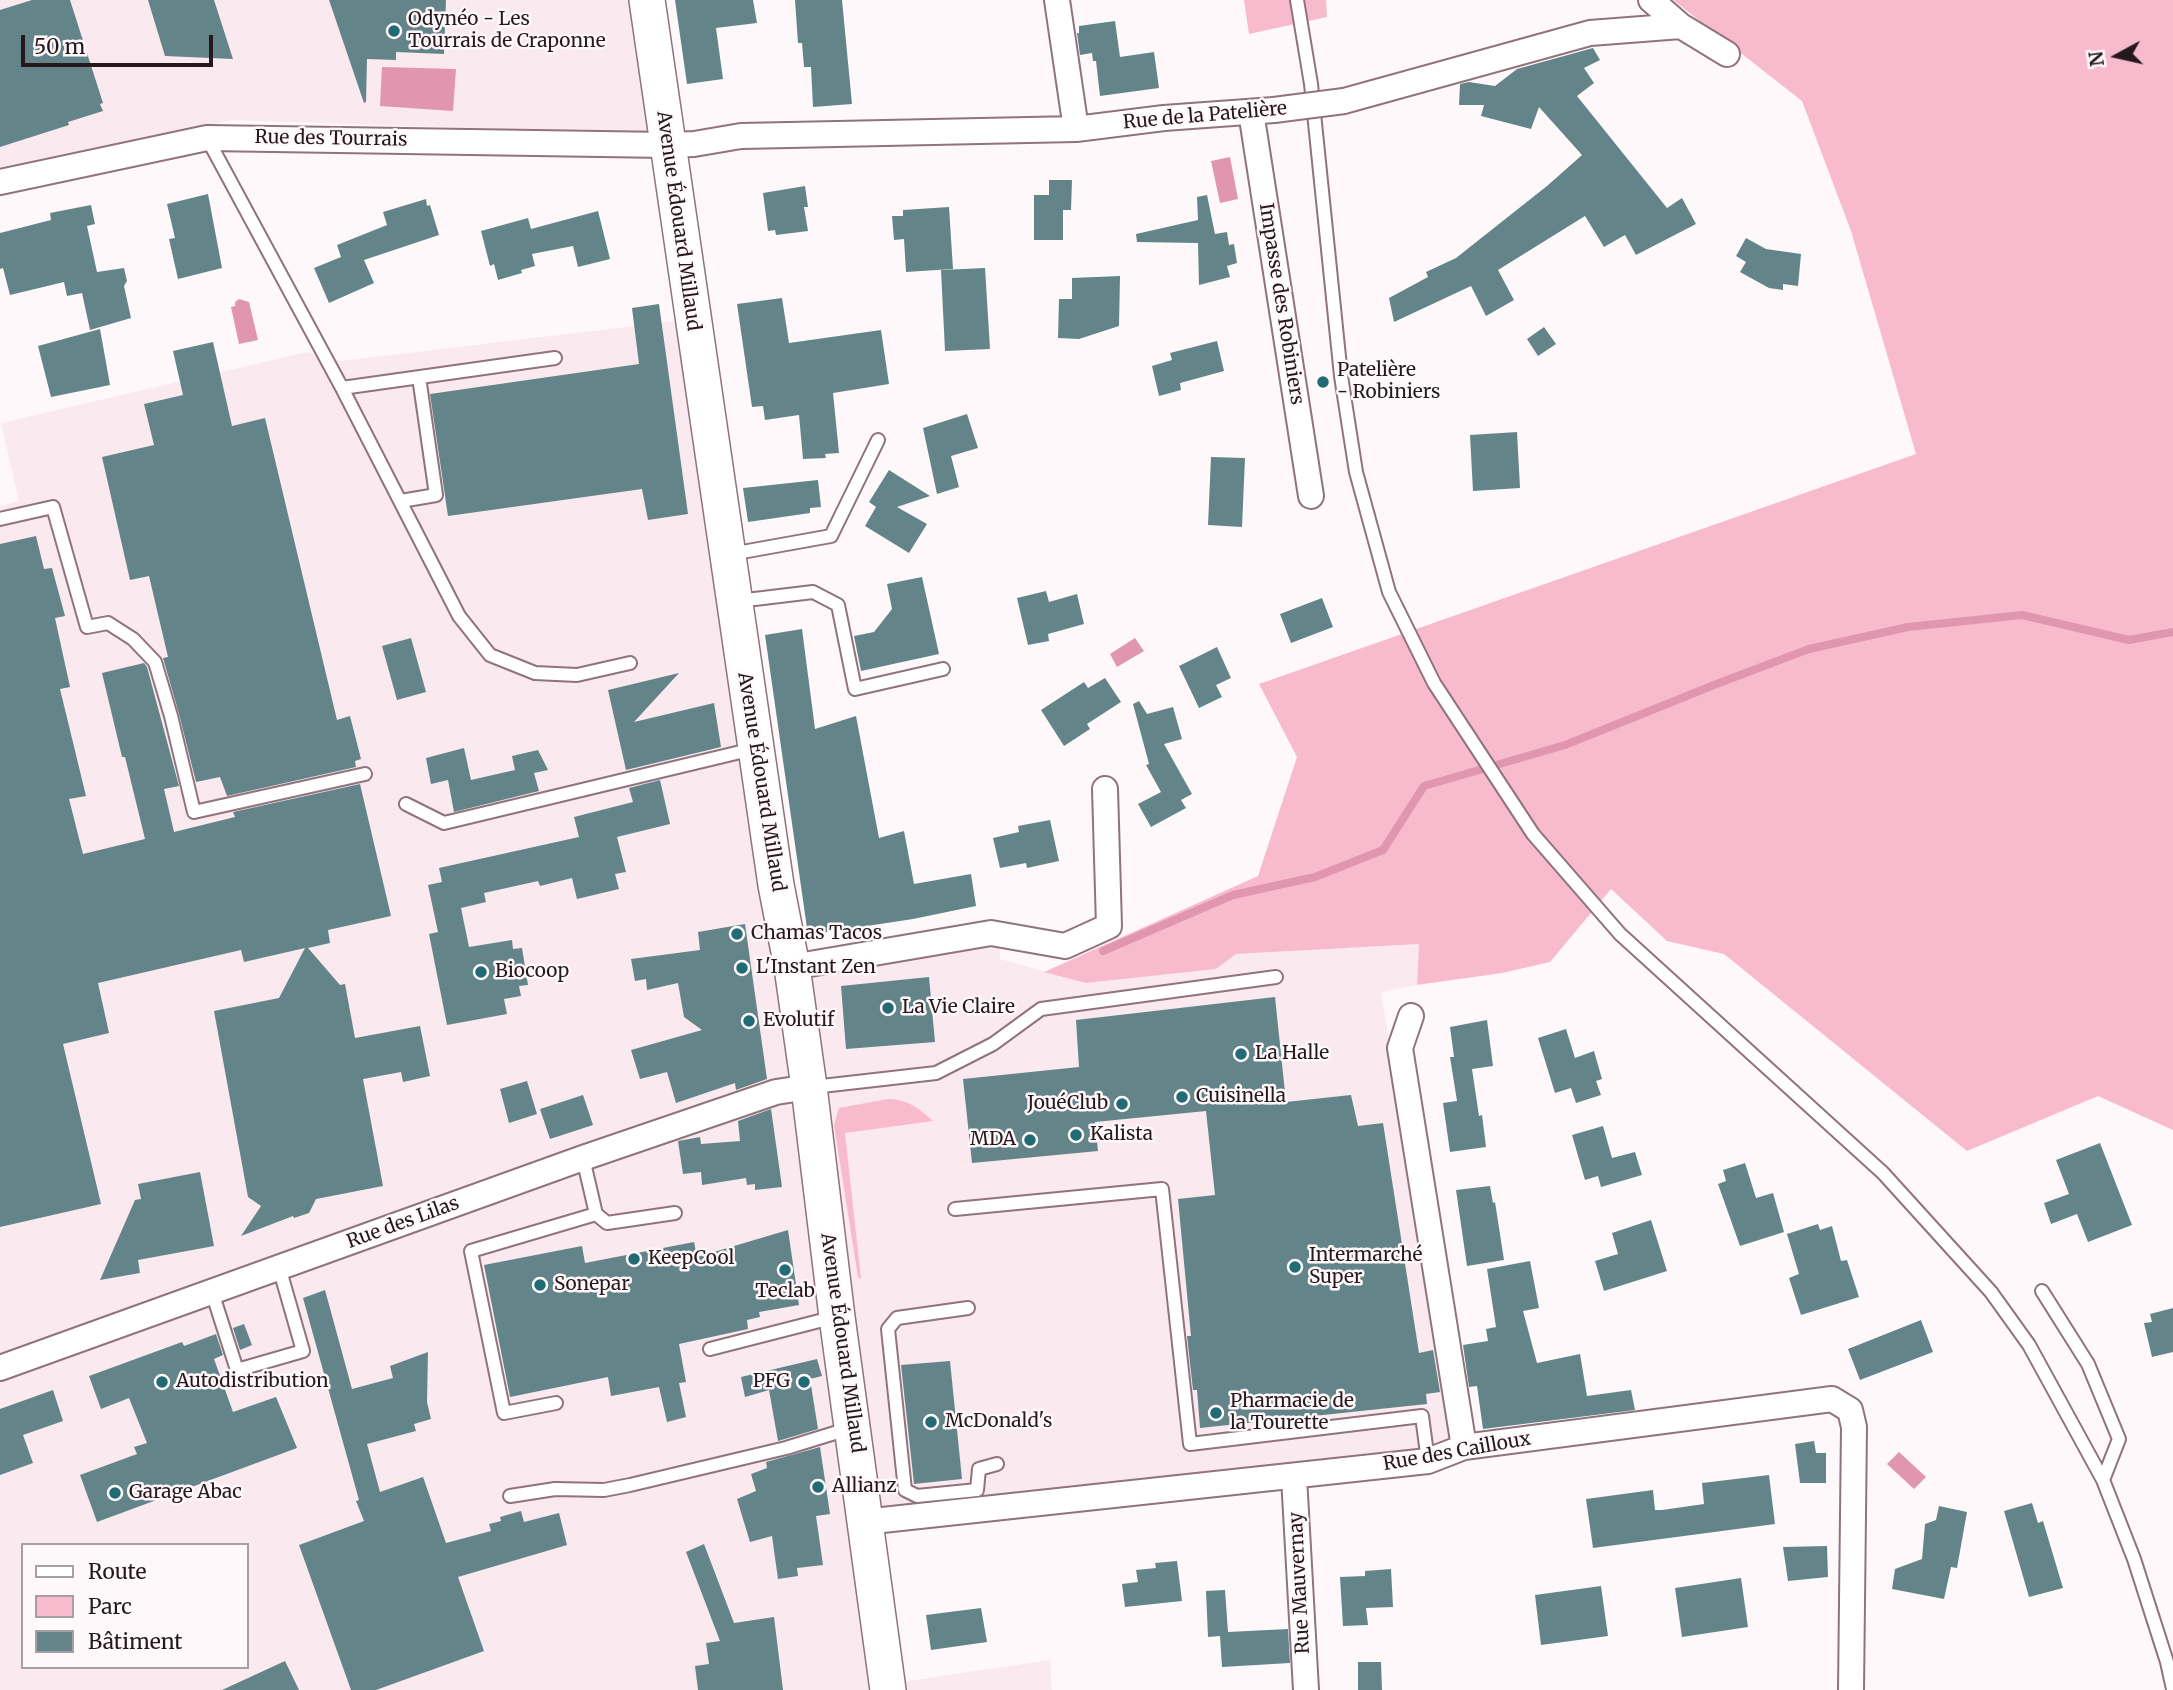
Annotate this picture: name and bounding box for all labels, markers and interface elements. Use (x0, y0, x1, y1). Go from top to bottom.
place label: Odynéo - Les Tourrais de Craponne (408, 9, 606, 53)
scale bar (24, 21, 217, 65)
north arrow (2082, 21, 2152, 91)
marker: Odynéo - Les Tourrais de Craponne (386, 23, 402, 39)
text: 50 m (34, 33, 85, 60)
text: N (2083, 50, 2109, 68)
street label: Rue de la Patelière (1122, 97, 1288, 135)
street label: Avenue Édouard Millaud (651, 110, 705, 332)
street label: Rue des Tourrais (254, 126, 408, 152)
street label: Impasse des Robiniers (1254, 202, 1308, 406)
place label: Patelière - Robiniers (1337, 360, 1440, 404)
marker: Patelière - Robiniers (1315, 374, 1331, 390)
street label: Avenue Édouard Millaud (732, 671, 790, 893)
place label: Chamas Tacos (751, 923, 882, 945)
marker: Chamas Tacos (729, 926, 745, 942)
place label: L'Instant Zen (756, 957, 876, 979)
marker: L'Instant Zen (734, 960, 750, 976)
place label: Biocoop (495, 961, 569, 983)
marker: Biocoop (473, 964, 489, 980)
place label: La Vie Claire (902, 997, 1015, 1019)
marker: La Vie Claire (880, 1000, 896, 1016)
place label: Evolutif (763, 1010, 834, 1032)
marker: Evolutif (741, 1013, 757, 1029)
place label: La Halle (1255, 1043, 1329, 1065)
marker: La Halle (1233, 1046, 1249, 1062)
place label: Cuisinella (1196, 1086, 1286, 1108)
marker: Cuisinella (1174, 1089, 1190, 1105)
place label: JouéClub (1027, 1093, 1108, 1115)
marker: JouéClub (1114, 1096, 1130, 1112)
place label: Kalista (1090, 1124, 1153, 1146)
marker: Kalista (1068, 1127, 1084, 1143)
place label: MDA (970, 1129, 1016, 1151)
marker: MDA (1022, 1132, 1038, 1148)
street label: Rue des Lilas (344, 1192, 462, 1254)
street label: Avenue Édouard Millaud (815, 1232, 869, 1454)
place label: Intermarché Super (1309, 1245, 1422, 1289)
place label: KeepCool (648, 1248, 734, 1270)
marker: KeepCool (626, 1251, 642, 1267)
marker: Intermarché Super (1287, 1259, 1303, 1275)
marker: Teclab (777, 1262, 793, 1278)
place label: Sonepar (554, 1274, 630, 1296)
marker: Sonepar (532, 1277, 548, 1293)
place label: Teclab (755, 1281, 815, 1303)
place label: Autodistribution (176, 1371, 329, 1393)
place label: PFG (753, 1371, 790, 1393)
marker: Autodistribution (154, 1374, 170, 1390)
marker: PFG (796, 1374, 812, 1390)
place label: Pharmacie de la Tourette (1230, 1391, 1354, 1435)
marker: Pharmacie de la Tourette (1208, 1405, 1224, 1421)
place label: McDonald's (945, 1411, 1052, 1433)
marker: McDonald's (923, 1414, 939, 1430)
street label: Rue des Cailloux (1381, 1428, 1533, 1476)
place label: Allianz (832, 1476, 897, 1498)
marker: Allianz (810, 1479, 826, 1495)
place label: Garage Abac (129, 1482, 242, 1504)
marker: Garage Abac (107, 1485, 123, 1501)
street label: Rue Mauvernay (1285, 1511, 1315, 1655)
legend (21, 1543, 248, 1669)
text: Route (88, 1558, 146, 1585)
text: Parc (88, 1593, 132, 1620)
text: Bâtiment (88, 1628, 182, 1655)

